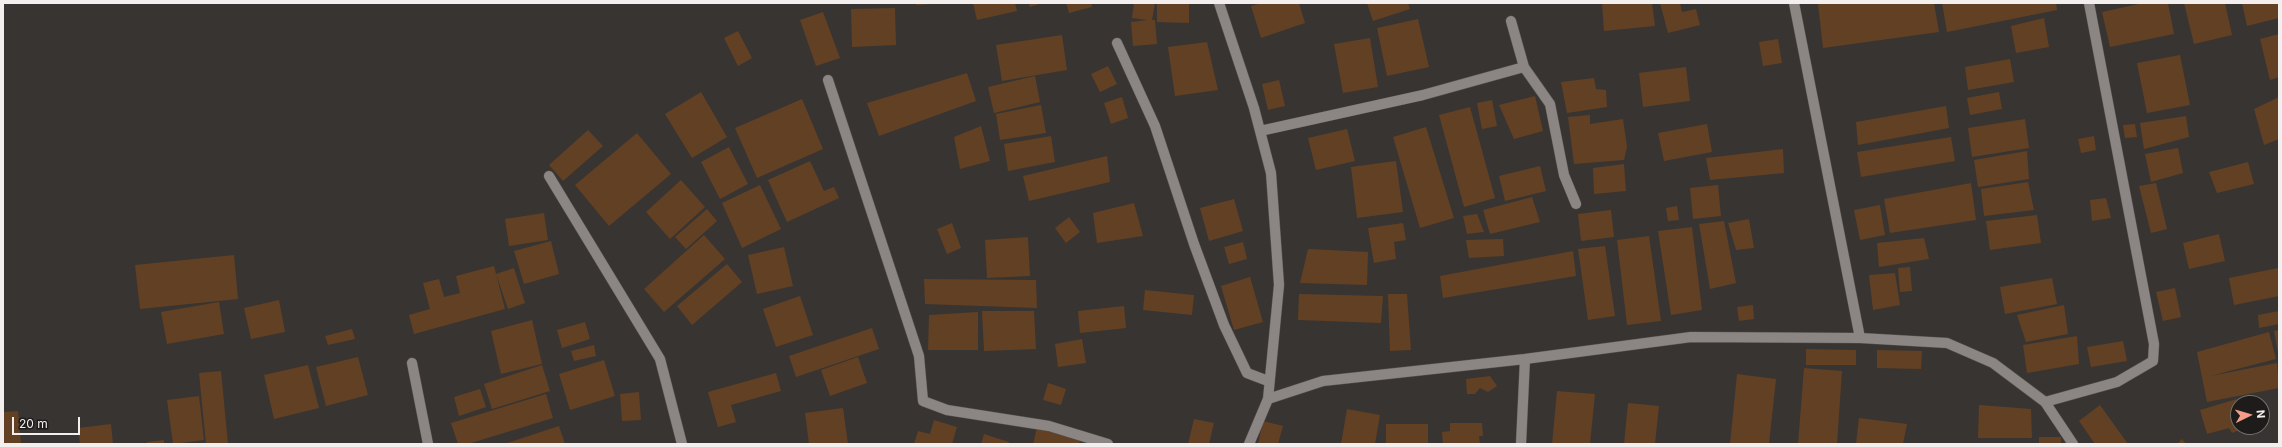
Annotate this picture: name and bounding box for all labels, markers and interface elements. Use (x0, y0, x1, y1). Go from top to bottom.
north arrow (2230, 395, 2270, 435)
scale bar (14, 409, 82, 435)
text: N (2254, 409, 2268, 419)
text: 20 m (19, 416, 48, 431)

